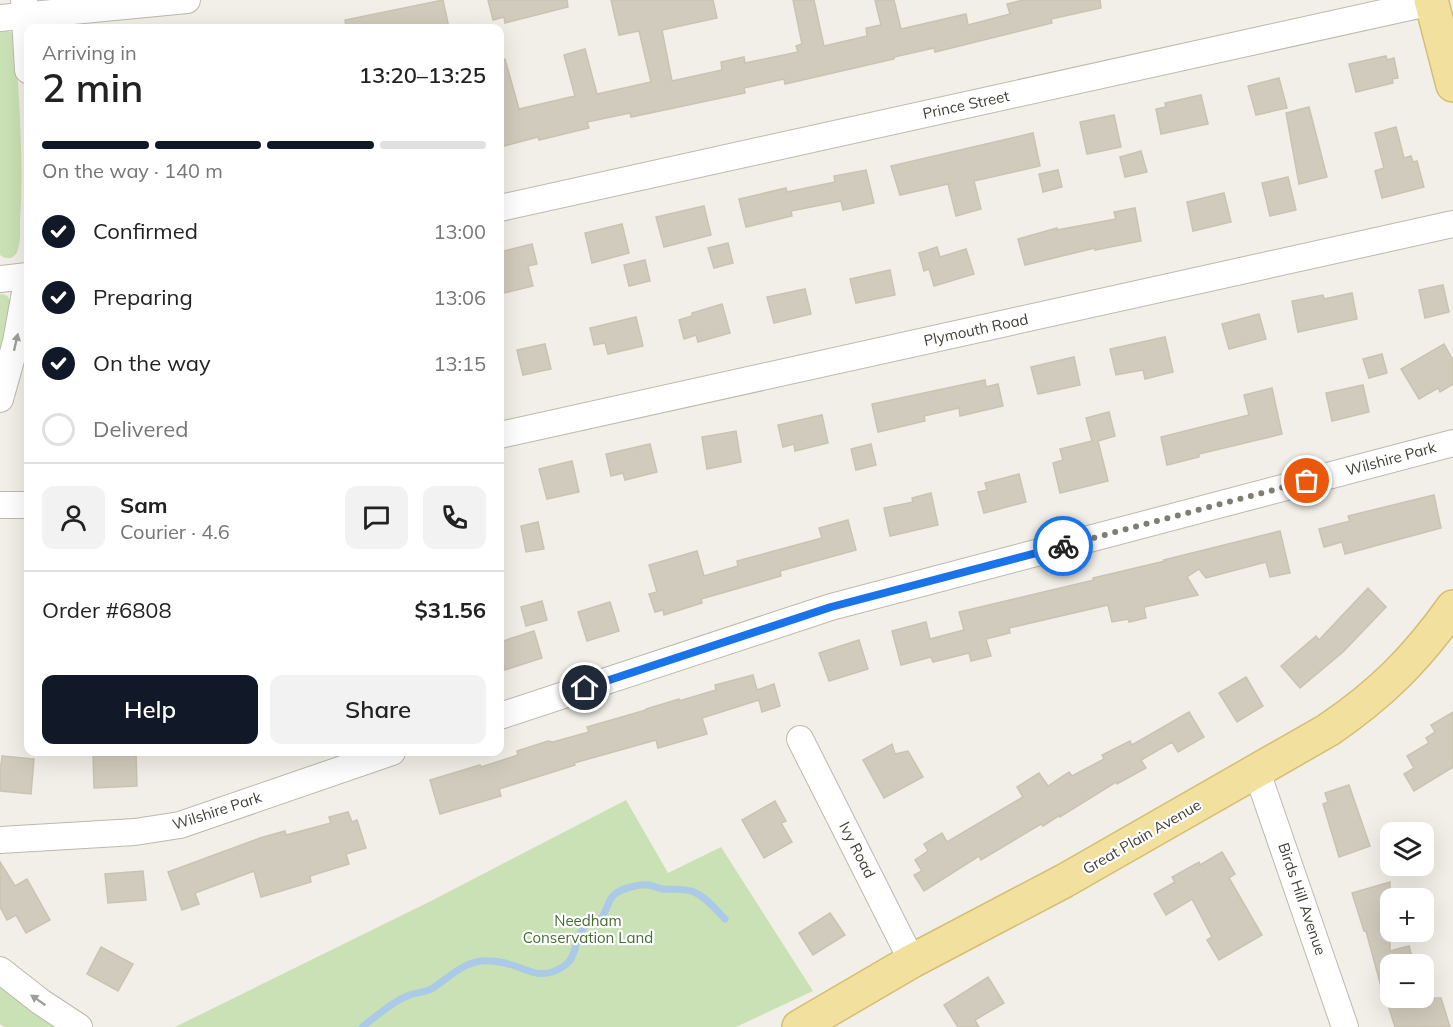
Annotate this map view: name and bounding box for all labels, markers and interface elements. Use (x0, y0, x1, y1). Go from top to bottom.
text: Arriving in (42, 40, 137, 65)
text: 13:20–13:25 (359, 61, 486, 89)
text: 2 min (42, 63, 143, 112)
street label: Prince Street (921, 86, 1011, 123)
text: On the way · 140 m (42, 158, 223, 183)
icon: check (42, 215, 75, 248)
text: Confirmed (93, 217, 198, 245)
text: 13:00 (433, 219, 486, 244)
icon: check (42, 281, 75, 314)
text: Preparing (93, 283, 193, 311)
text: 13:06 (433, 285, 486, 310)
street label: Plymouth Road (922, 309, 1030, 350)
one-way arrow (11, 333, 21, 351)
icon: check (42, 347, 75, 380)
text: On the way (93, 349, 211, 377)
text: 13:15 (433, 351, 486, 376)
text: Delivered (93, 415, 188, 443)
street label: Wilshire Park (1344, 437, 1438, 480)
pin (1281, 455, 1332, 506)
icon: bag (1290, 464, 1323, 497)
button: person (42, 486, 105, 549)
button: chat (345, 486, 408, 549)
button: phone (423, 486, 486, 549)
text: Sam (120, 491, 168, 519)
courier (1033, 516, 1093, 576)
text: Courier · 4.6 (120, 519, 230, 544)
icon: bike (1047, 530, 1080, 563)
text: Order #6808 (42, 596, 172, 624)
text: $31.56 (415, 596, 486, 624)
pin (559, 662, 610, 713)
icon: home (568, 671, 601, 704)
button: Help (42, 675, 258, 744)
button: Share (270, 675, 486, 744)
street label: Wilshire Park (170, 787, 264, 834)
street label: Great Plain Avenue (1079, 795, 1204, 878)
street label: Ivy Road (835, 818, 880, 881)
map controls (1380, 822, 1434, 1008)
button: layers (1380, 822, 1434, 876)
street label: Birds Hill Avenue (1274, 840, 1331, 958)
button: + (1380, 888, 1434, 942)
park label: Needham Conservation Land (523, 911, 653, 947)
button: − (1380, 954, 1434, 1008)
one-way arrow (31, 994, 47, 1006)

